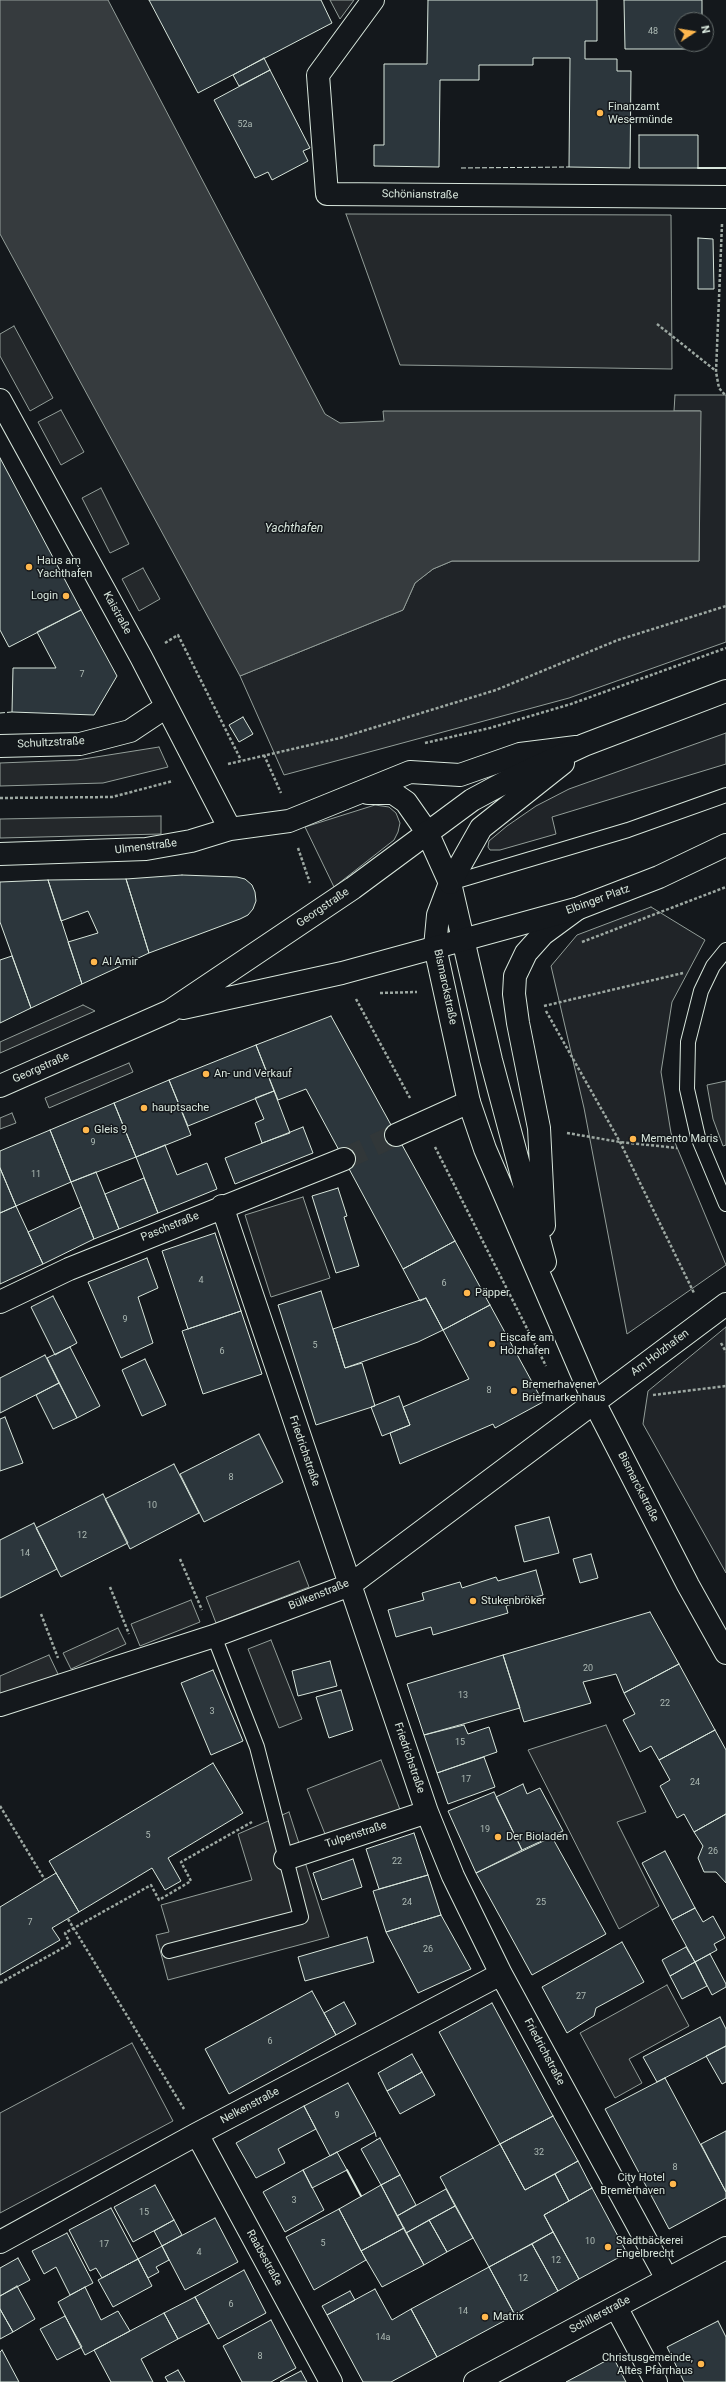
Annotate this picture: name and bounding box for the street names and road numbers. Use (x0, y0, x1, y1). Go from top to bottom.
street label: Schönianstraße (382, 188, 458, 202)
street label: Kaistraße (100, 589, 134, 637)
street label: Schultzstraße (17, 735, 85, 751)
street label: Ulmenstraße (114, 837, 178, 857)
street label: Elbinger Platz (564, 882, 632, 918)
street label: Georgstraße (294, 886, 352, 930)
street label: Bismarckstraße (431, 948, 459, 1026)
street label: Georgstraße (11, 1050, 71, 1086)
street label: Paschstraße (139, 1209, 201, 1245)
street label: Am Holzhafen (628, 1327, 692, 1379)
street label: Friedrichstraße (286, 1414, 322, 1488)
street label: Bismarckstraße (615, 1450, 661, 1524)
street label: Bülkenstraße (287, 1577, 351, 1613)
street label: Friedrichstraße (391, 1721, 427, 1795)
street label: Tulpenstraße (324, 1819, 388, 1851)
street label: Friedrichstraße (521, 2016, 567, 2088)
street label: Nelkenstraße (218, 2085, 282, 2127)
street label: Raabestraße (243, 2228, 285, 2288)
street label: Schillerstraße (567, 2293, 633, 2337)

